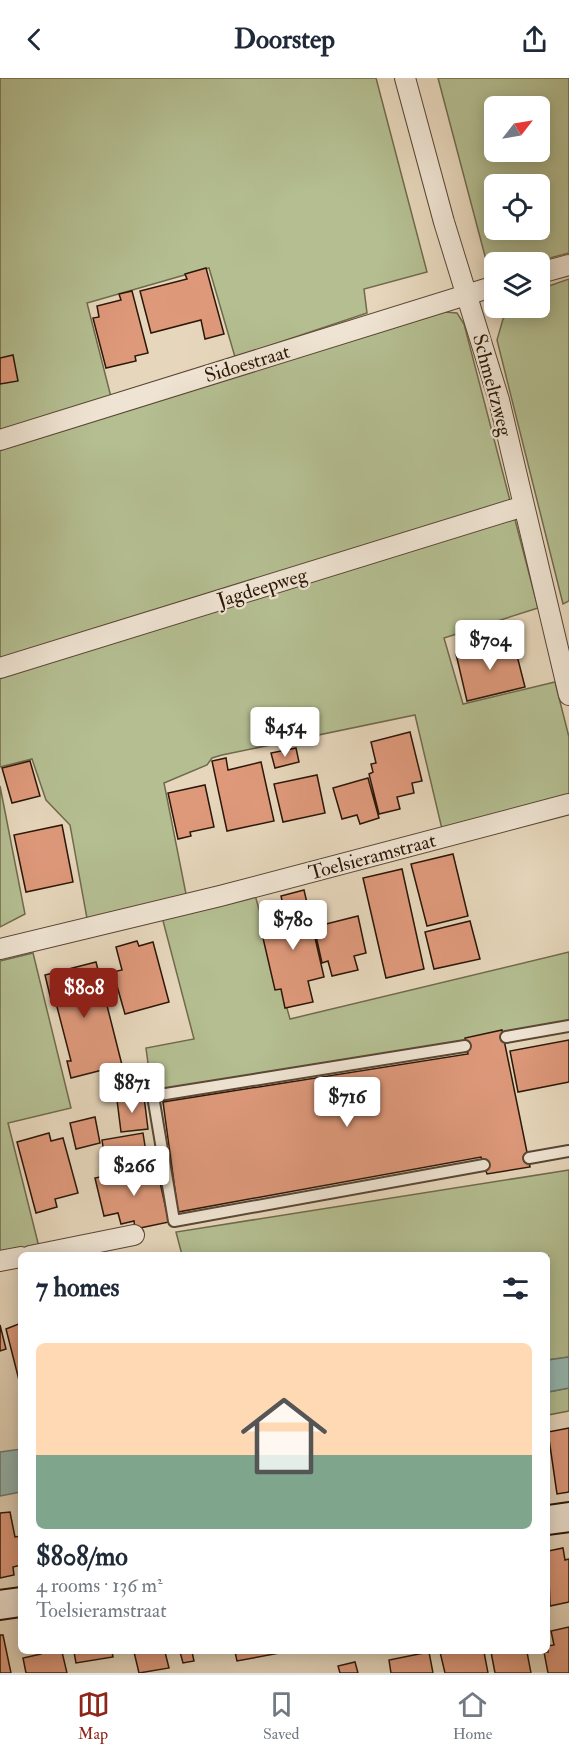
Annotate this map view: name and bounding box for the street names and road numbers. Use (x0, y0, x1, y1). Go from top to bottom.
street label: Schmeltzweg (467, 331, 518, 440)
street label: Sidoestraat (201, 339, 293, 388)
street label: Jagdeepweg (213, 562, 312, 614)
street label: Toelsieramstraat (306, 827, 439, 885)

